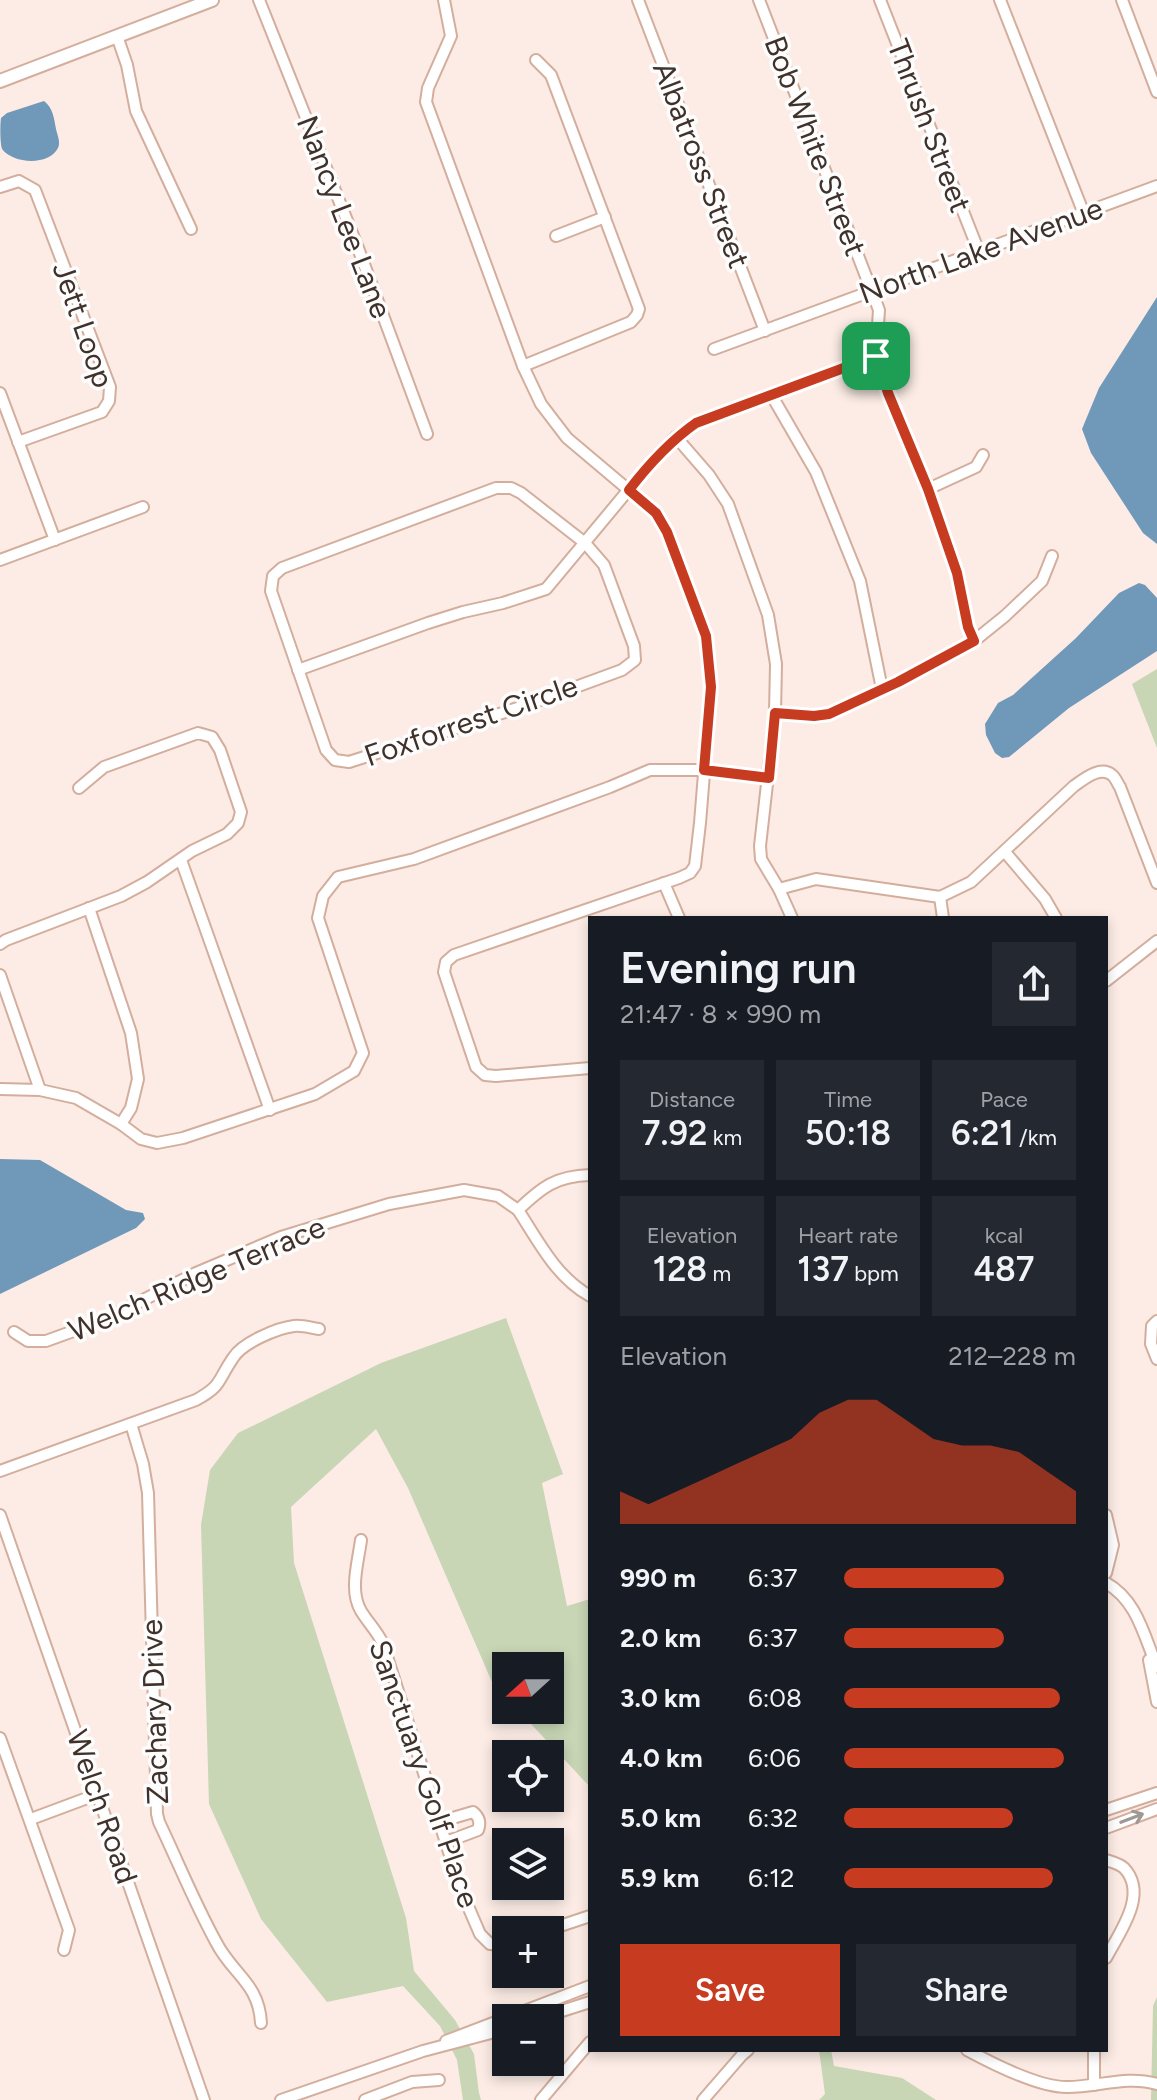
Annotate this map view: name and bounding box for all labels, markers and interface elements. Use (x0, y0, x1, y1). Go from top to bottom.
street label: Bob White Street (757, 31, 874, 261)
street label: Thrush Street (880, 34, 979, 218)
street label: Albatross Street (645, 56, 758, 273)
street label: Nancy Lee Lane (289, 110, 400, 323)
street label: North Lake Avenue (854, 189, 1108, 312)
street label: Jett Loop (45, 257, 122, 392)
pin (842, 322, 910, 390)
icon: arrive (854, 334, 898, 378)
street label: Foxforrest Circle (359, 667, 582, 774)
text: Evening run (620, 941, 857, 994)
button: share (992, 942, 1076, 1026)
text: 21:47 · 8 × 990 m (620, 998, 821, 1030)
text: Distance (649, 1086, 735, 1113)
text: Time (824, 1086, 872, 1113)
text: Pace (980, 1086, 1028, 1113)
text: 7.92 (642, 1113, 707, 1154)
text: 50:18 (805, 1113, 891, 1154)
text: 6:21 (951, 1113, 1014, 1154)
text: km (707, 1124, 742, 1151)
text: /km (1014, 1124, 1057, 1151)
street label: Welch Ridge Terrace (63, 1208, 331, 1349)
text: Elevation (647, 1222, 737, 1249)
text: Heart rate (798, 1222, 898, 1249)
text: kcal (985, 1222, 1023, 1249)
text: 128 (653, 1249, 707, 1290)
text: 137 (797, 1249, 849, 1290)
text: 487 (974, 1249, 1034, 1290)
text: m (707, 1260, 731, 1287)
text: bpm (849, 1260, 899, 1287)
text: Elevation (620, 1340, 727, 1372)
text: 212–228 m (948, 1340, 1076, 1372)
text: 990 m (620, 1562, 696, 1594)
text: 6:37 (748, 1562, 797, 1594)
street label: Zachary Drive (133, 1619, 176, 1805)
text: 2.0 km (620, 1622, 701, 1654)
text: 6:37 (748, 1622, 797, 1654)
street label: Sanctuary Golf Place (361, 1635, 488, 1912)
north arrow (492, 1652, 564, 1724)
map controls (492, 1652, 564, 2076)
text: 3.0 km (620, 1682, 701, 1714)
text: 6:08 (748, 1682, 802, 1714)
street label: Welch Road (59, 1725, 146, 1889)
button: locate (492, 1740, 564, 1812)
text: 4.0 km (620, 1742, 703, 1774)
text: 6:06 (748, 1742, 801, 1774)
text: 5.0 km (620, 1802, 701, 1834)
text: 6:32 (748, 1802, 798, 1834)
one-way arrow (1119, 1810, 1143, 1824)
button: layers (492, 1828, 564, 1900)
text: 5.9 km (620, 1862, 699, 1894)
text: 6:12 (748, 1862, 795, 1894)
button: + (492, 1916, 564, 1988)
button: Save (620, 1944, 840, 2036)
button: Share (856, 1944, 1076, 2036)
button: − (492, 2004, 564, 2076)

